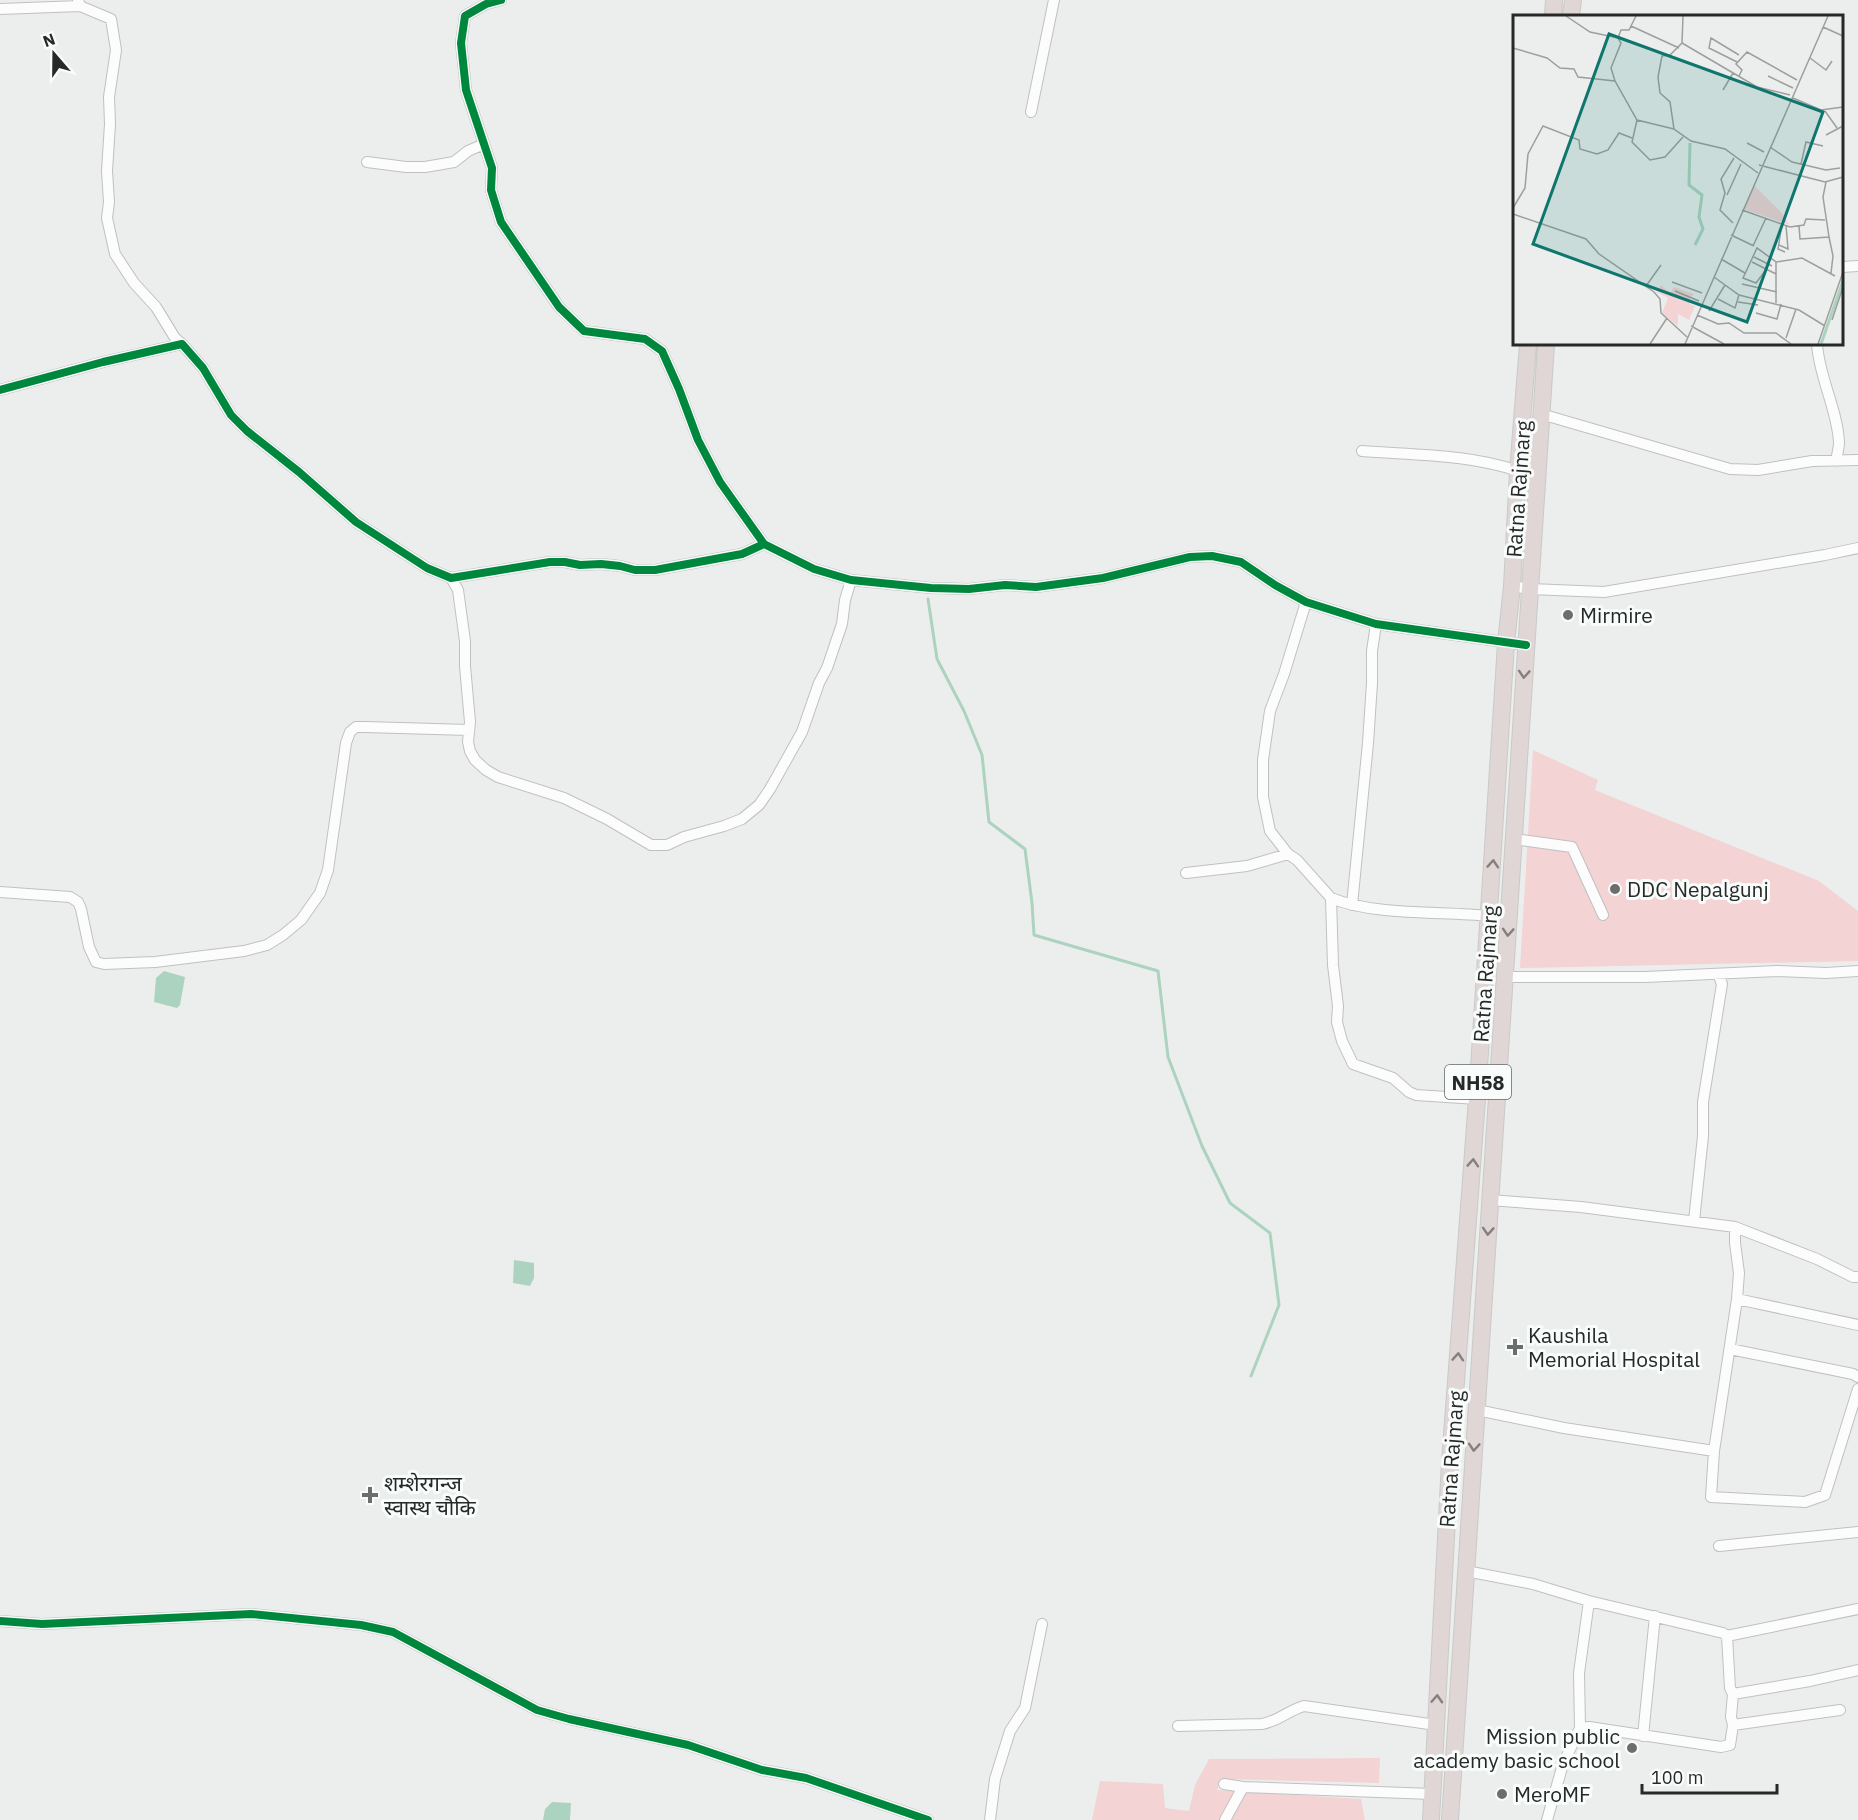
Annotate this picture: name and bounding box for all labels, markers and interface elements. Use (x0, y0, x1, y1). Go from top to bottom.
inset map (1513, 15, 1843, 345)
north arrow (24, 24, 84, 84)
text: N (40, 29, 58, 51)
street label: Ratna Rajmarg (1499, 419, 1537, 559)
place label: Mirmire (1580, 601, 1653, 629)
marker: Mirmire (1561, 608, 1575, 622)
one-way arrow (1518, 670, 1531, 679)
one-way arrow (1486, 859, 1499, 868)
place label: DDC Nepalgunj (1627, 875, 1769, 903)
marker: DDC Nepalgunj (1608, 882, 1622, 896)
street label: Ratna Rajmarg (1466, 904, 1504, 1044)
one-way arrow (1501, 927, 1514, 936)
road number: NH58 (1445, 1065, 1511, 1099)
one-way arrow (1466, 1158, 1479, 1167)
one-way arrow (1482, 1227, 1495, 1236)
place label: Kaushila Memorial Hospital (1528, 1321, 1700, 1373)
marker: Kaushila Memorial Hospital (1506, 1338, 1524, 1356)
one-way arrow (1451, 1353, 1464, 1362)
street label: Ratna Rajmarg (1432, 1389, 1470, 1529)
one-way arrow (1468, 1442, 1481, 1451)
place label: शम्शेरगन्ज स्वास्थ चौकि (384, 1469, 477, 1521)
marker: शम्शेरगन्ज स्वास्थ चौकि (361, 1486, 379, 1504)
one-way arrow (1431, 1694, 1444, 1703)
place label: Mission public academy basic school (1413, 1722, 1620, 1774)
marker: Mission public academy basic school (1625, 1741, 1639, 1755)
scale bar (1642, 1757, 1777, 1795)
text: 100 m (1651, 1766, 1703, 1789)
place label: MeroMF (1514, 1780, 1591, 1808)
marker: MeroMF (1495, 1787, 1509, 1801)

